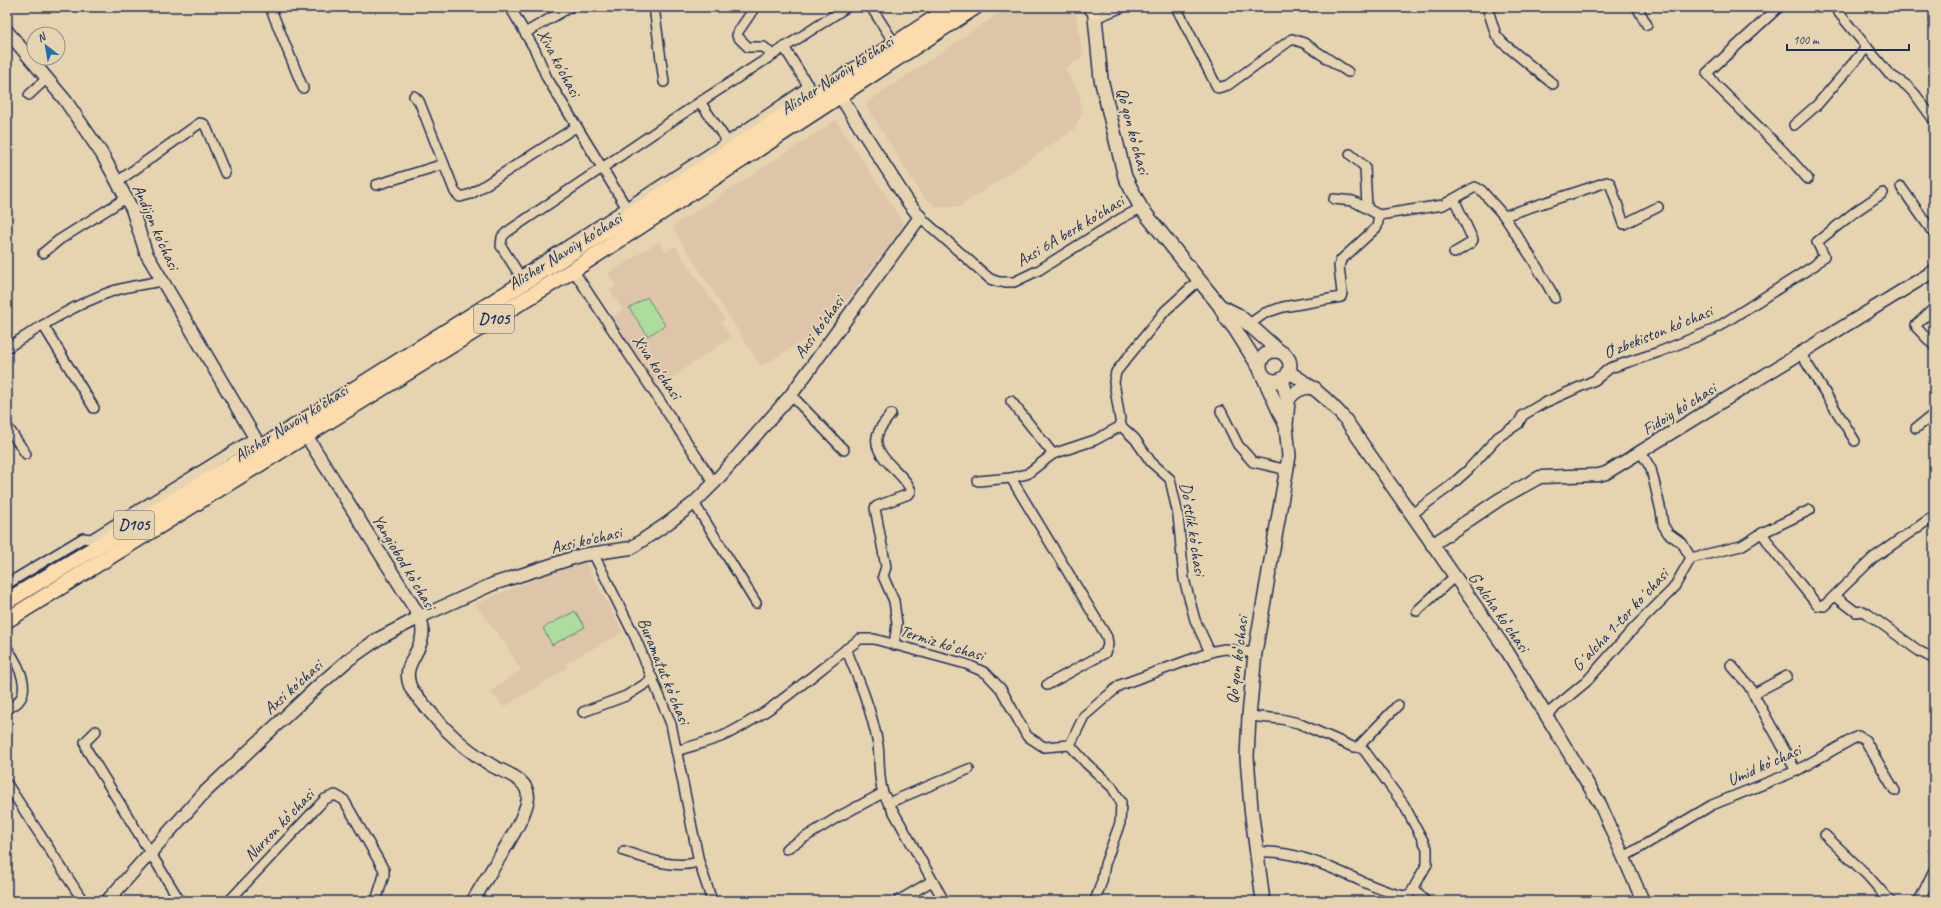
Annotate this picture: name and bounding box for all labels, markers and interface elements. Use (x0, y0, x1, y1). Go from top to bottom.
north arrow (26, 26, 66, 66)
street label: Xiva ko'chasi (533, 26, 586, 102)
scale bar (1787, 26, 1909, 52)
text: N (34, 29, 49, 45)
street label: Alisher Navoiy ko'chasi (777, 30, 899, 119)
text: 100 m (1793, 32, 1820, 48)
street label: Qoʻqon koʻchasi (1111, 86, 1155, 178)
street label: Andijon ko'chasi (128, 181, 185, 275)
street label: Axsi 6А berk ko'chasi (1012, 190, 1129, 271)
street label: Alisher Navoiy ko'chasi (504, 207, 627, 294)
street label: Axsi ko'chasi (789, 290, 850, 362)
street label: Oʻzbekiston koʻchasi (1601, 300, 1717, 363)
road number: D105 (474, 305, 514, 333)
street label: Xiva ko'chasi (628, 331, 687, 405)
street label: Fidoiy koʻchasi (1638, 377, 1721, 440)
street label: Alisher Navoiy ko'chasi (230, 379, 353, 466)
street label: Doʻstlik koʻchasi (1175, 481, 1211, 579)
street label: Yangiobod koʻchasi (367, 510, 442, 615)
road number: D105 (114, 511, 154, 539)
street label: Axsi ko'chasi (549, 521, 625, 558)
street label: Gʼalcha 1-tor koʼchasi (1567, 563, 1674, 676)
street label: Gʻalcha koʻchasi (1464, 568, 1535, 658)
street label: Qoʻqon koʻchasi (1221, 613, 1253, 705)
street label: Buramatut koʻchasi (633, 615, 696, 729)
street label: Termiz koʻchasi (897, 620, 988, 666)
street label: Axsi ko'chasi (259, 654, 328, 719)
street label: Umid koʻchasi (1724, 739, 1806, 791)
street label: Nurxon koʻchasi (239, 783, 320, 866)

